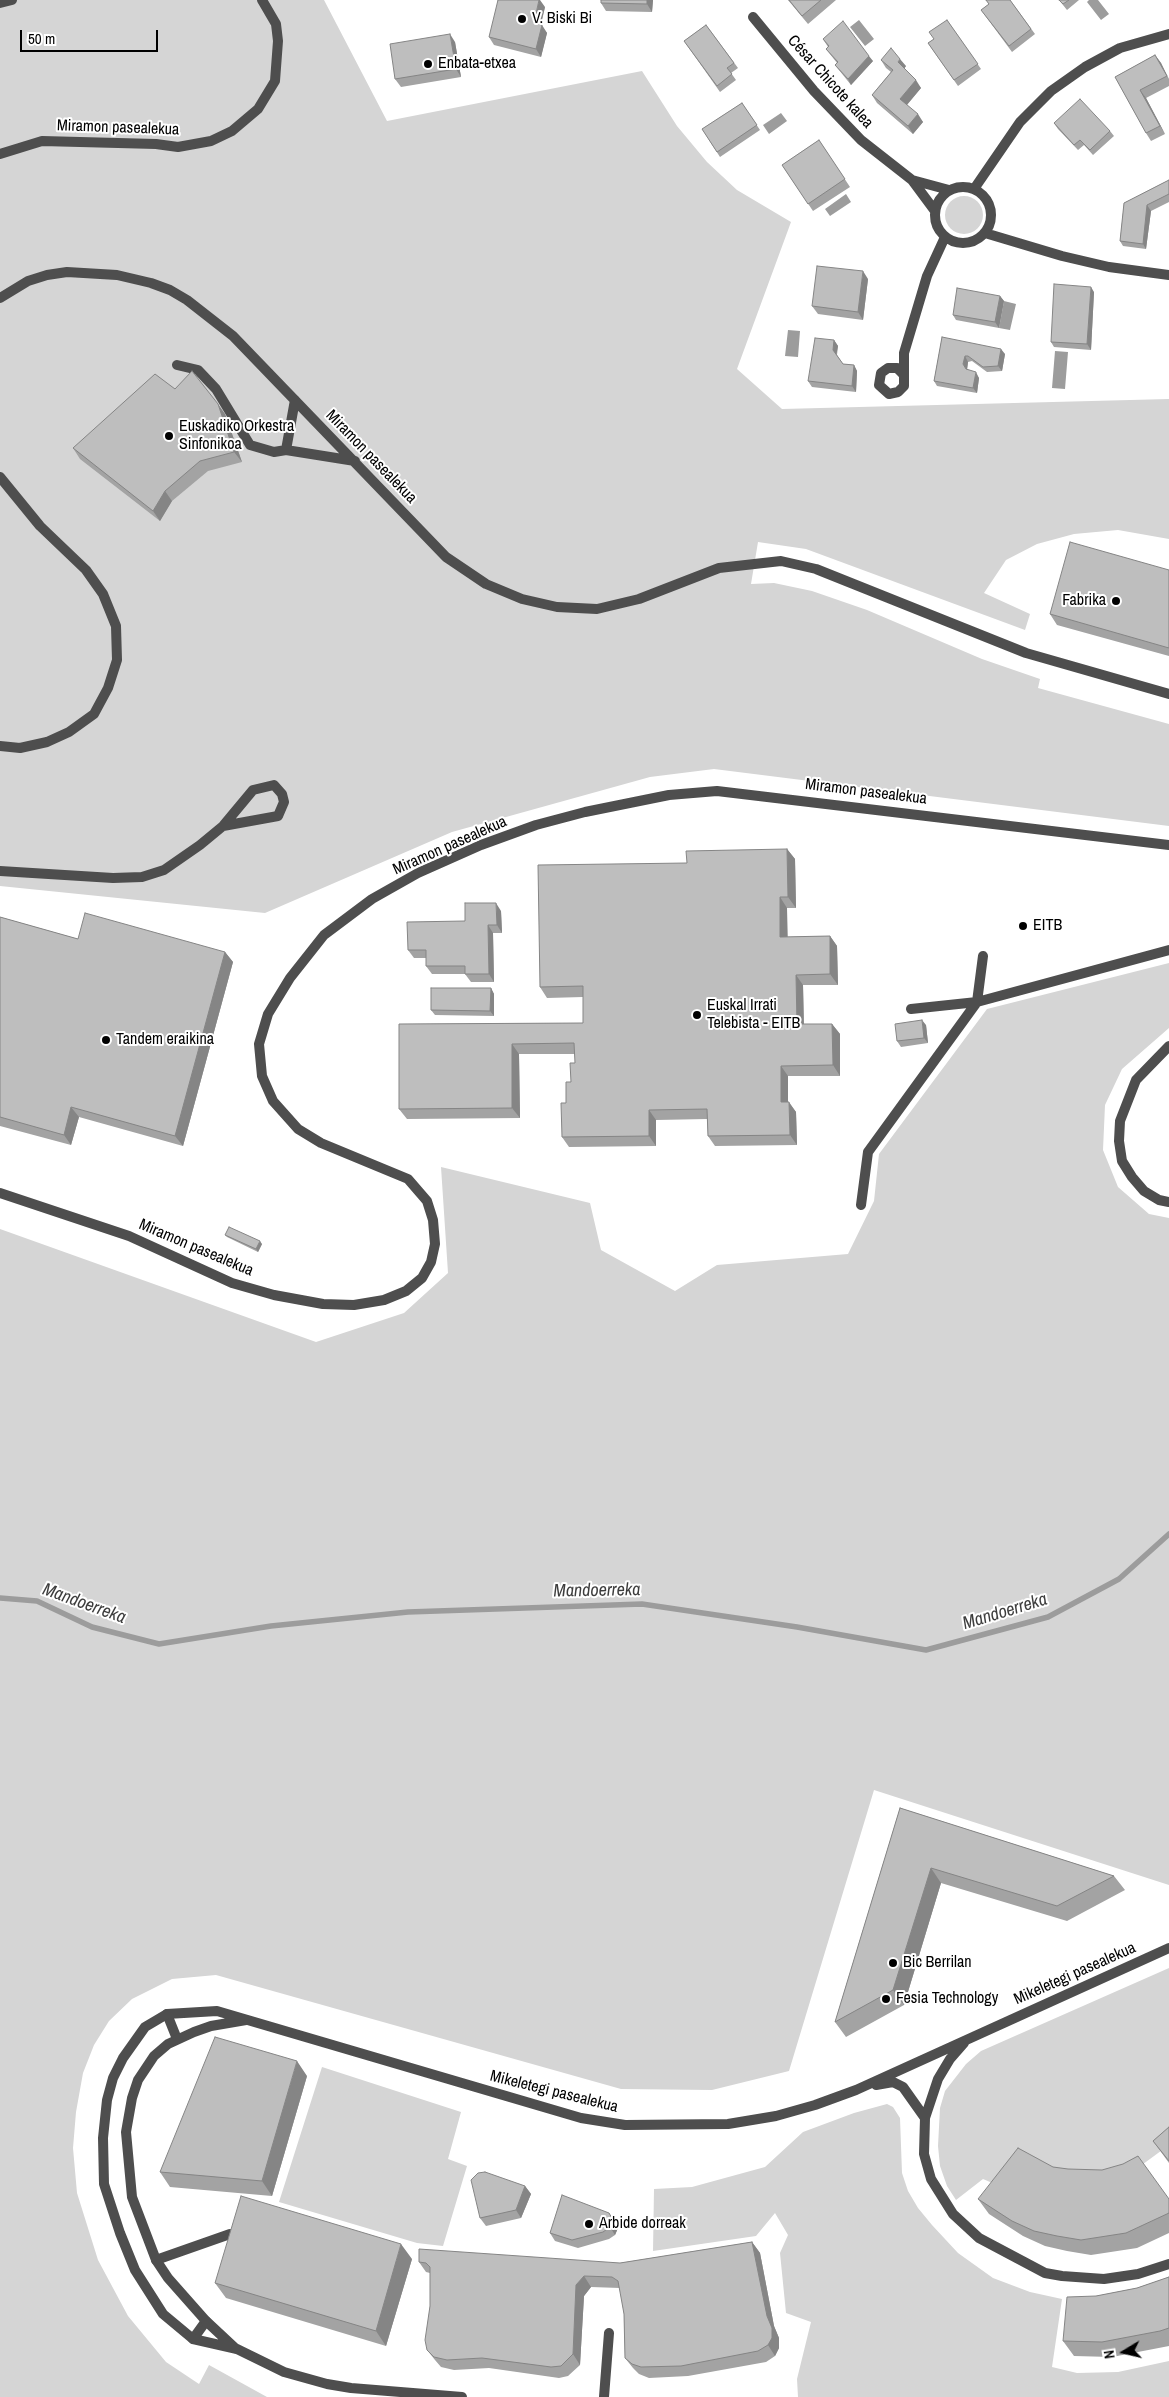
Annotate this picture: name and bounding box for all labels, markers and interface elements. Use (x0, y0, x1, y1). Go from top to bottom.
place label: V. Biski Bi (532, 9, 592, 29)
marker: V. Biski Bi (516, 13, 528, 25)
scale bar (22, 20, 160, 52)
text: 50 m (28, 28, 55, 49)
street label: César Chicote kalea (783, 31, 877, 133)
place label: Enbata-etxea (438, 54, 516, 74)
marker: Enbata-etxea (422, 58, 434, 70)
street label: Miramon pasealekua (56, 116, 180, 140)
street label: Miramon pasealekua (322, 406, 420, 508)
place label: Euskadiko Orkestra Sinfonikoa (179, 417, 294, 455)
marker: Euskadiko Orkestra Sinfonikoa (163, 430, 175, 442)
place label: Fabrika (1062, 591, 1106, 611)
marker: Fabrika (1110, 595, 1122, 607)
street label: Miramon pasealekua (804, 775, 928, 809)
street label: Miramon pasealekua (390, 812, 510, 880)
place label: EITB (1033, 916, 1062, 936)
marker: EITB (1017, 920, 1029, 932)
place label: Euskal Irrati Telebista - EITB (707, 996, 800, 1034)
marker: Euskal Irrati Telebista - EITB (691, 1009, 703, 1021)
place label: Tandem eraikina (116, 1030, 214, 1050)
marker: Tandem eraikina (100, 1034, 112, 1046)
street label: Miramon pasealekua (136, 1215, 256, 1281)
water label: Mandoerreka (39, 1579, 129, 1629)
water label: Mandoerreka (553, 1579, 641, 1603)
water label: Mandoerreka (960, 1589, 1050, 1635)
street label: Mikeletegi pasealekua (1011, 1939, 1139, 2009)
place label: Bic Berrilan (903, 1953, 972, 1973)
marker: Bic Berrilan (887, 1957, 899, 1969)
place label: Fesia Technology (896, 1989, 998, 2009)
marker: Fesia Technology (880, 1993, 892, 2005)
street label: Mikeletegi pasealekua (488, 2067, 620, 2117)
place label: Arbide dorreak (599, 2214, 686, 2234)
marker: Arbide dorreak (583, 2218, 595, 2230)
north arrow (1099, 2327, 1149, 2377)
text: N (1100, 2349, 1119, 2360)

